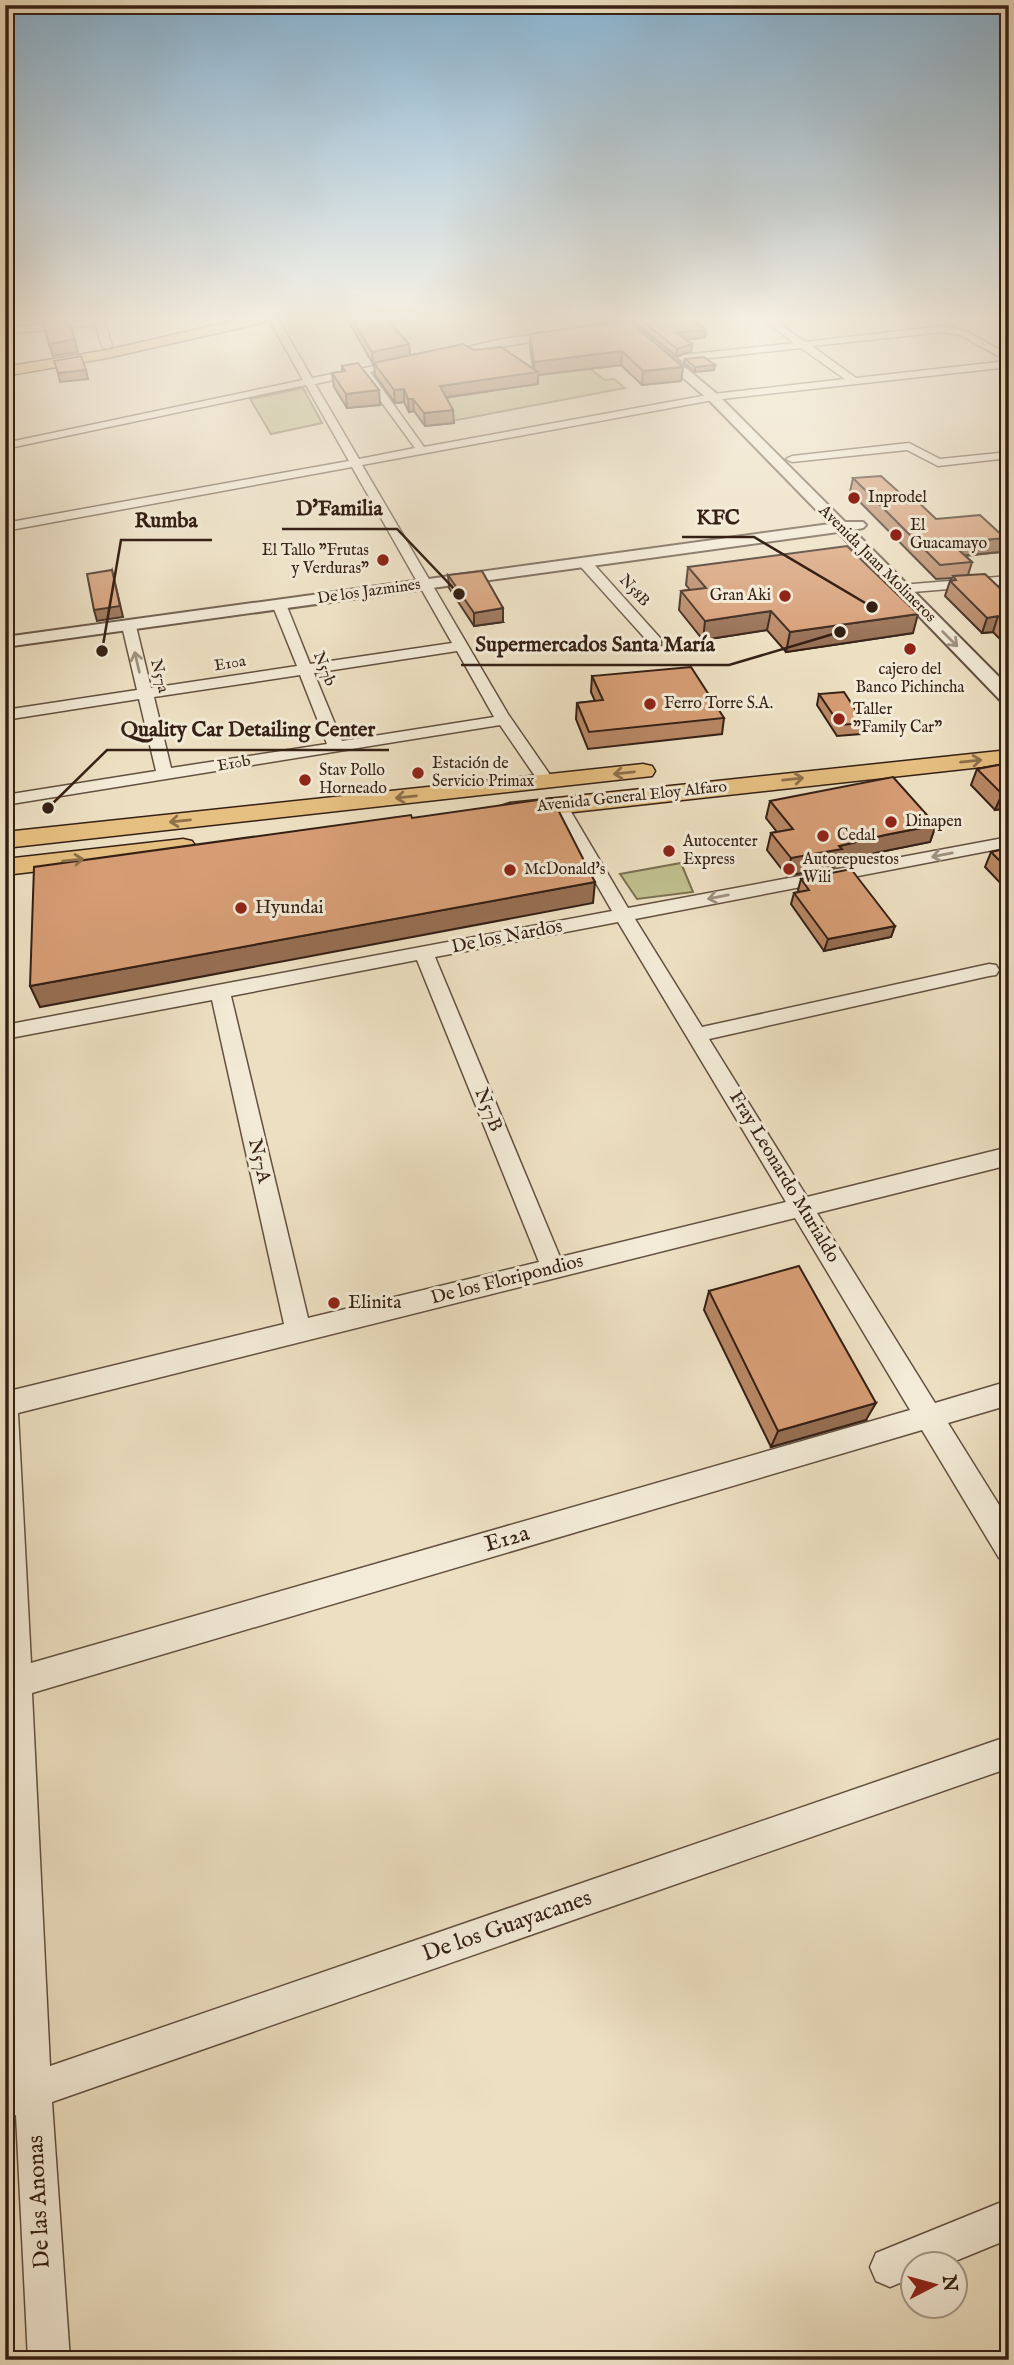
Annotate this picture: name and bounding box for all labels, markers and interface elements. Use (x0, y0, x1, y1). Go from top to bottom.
callout: D'Familia (282, 487, 397, 529)
place label: Inprodel (868, 488, 927, 508)
marker: Inprodel (846, 490, 862, 506)
callout: KFC (682, 495, 754, 537)
text: D'Familia (296, 496, 383, 523)
callout: Rumba (121, 498, 212, 540)
street label: Avenida Juan Molineros (813, 500, 940, 627)
text: KFC (696, 505, 740, 532)
text: Rumba (134, 508, 199, 535)
place label: El Guacamayo (910, 516, 987, 554)
marker: El Guacamayo (888, 527, 904, 543)
place label: El Tallo "Frutas y Verduras" (262, 541, 369, 579)
marker: El Tallo "Frutas y Verduras" (375, 552, 391, 568)
street label: N58B (614, 571, 654, 611)
street label: De los Jazmines (316, 575, 422, 609)
place label: Gran Aki (710, 586, 771, 606)
marker: Gran Aki (777, 588, 793, 604)
callout: Supermercados Santa María (461, 623, 729, 665)
one-way arrow (942, 630, 959, 647)
text: Supermercados Santa María (475, 632, 716, 659)
marker: cajero del Banco Pichincha (902, 641, 918, 657)
street label: N57b (308, 649, 340, 690)
one-way arrow (130, 651, 143, 673)
street label: E10a (213, 652, 247, 676)
street label: N57a (145, 657, 173, 695)
place label: cajero del Banco Pichincha (856, 660, 965, 698)
place label: Ferro Torre S.A. (664, 694, 773, 714)
marker: Ferro Torre S.A. (642, 696, 658, 712)
place label: Taller "Family Car" (853, 700, 942, 738)
callout: Quality Car Detailing Center (107, 708, 389, 750)
marker: Taller "Family Car" (831, 711, 847, 727)
text: Quality Car Detailing Center (121, 717, 375, 744)
street label: E10b (216, 751, 253, 777)
place label: Estación de Servicio Primax (432, 754, 535, 792)
one-way arrow (959, 754, 982, 767)
place label: Stav Pollo Horneado (319, 761, 387, 799)
marker: Estación de Servicio Primax (410, 765, 426, 781)
one-way arrow (613, 767, 636, 780)
marker: Stav Pollo Horneado (297, 772, 313, 788)
one-way arrow (781, 773, 804, 786)
street label: Avenida General Eloy Alfaro (535, 777, 728, 817)
one-way arrow (395, 790, 418, 803)
place label: Dinapen (905, 812, 963, 832)
marker: Dinapen (883, 814, 899, 830)
one-way arrow (169, 815, 191, 828)
place label: Cedal (837, 826, 876, 846)
marker: Cedal (815, 828, 831, 844)
place label: Autocenter Express (682, 832, 758, 870)
marker: Autocenter Express (661, 843, 677, 859)
one-way arrow (931, 849, 954, 862)
place label: Autorepuestos Wili (802, 850, 899, 888)
one-way arrow (61, 853, 84, 866)
place label: McDonald's (524, 860, 606, 880)
marker: Autorepuestos Wili (781, 861, 797, 877)
marker: McDonald's (502, 862, 518, 878)
one-way arrow (707, 891, 730, 904)
place label: Hyundai (255, 896, 324, 920)
marker: Hyundai (233, 900, 249, 916)
street label: De los Nardos (450, 914, 564, 960)
street label: N57B (468, 1085, 508, 1135)
street label: Fray Leonardo Murialdo (723, 1087, 845, 1267)
street label: N57A (242, 1136, 276, 1187)
street label: De los Floripondios (428, 1249, 586, 1311)
place label: Elinita (348, 1291, 402, 1315)
marker: Elinita (326, 1295, 342, 1311)
street label: E12a (481, 1519, 533, 1559)
street label: De los Guayacanes (418, 1883, 596, 1969)
street label: De las Anonas (21, 2134, 57, 2270)
north arrow (898, 2250, 968, 2320)
text: N (936, 2273, 962, 2293)

